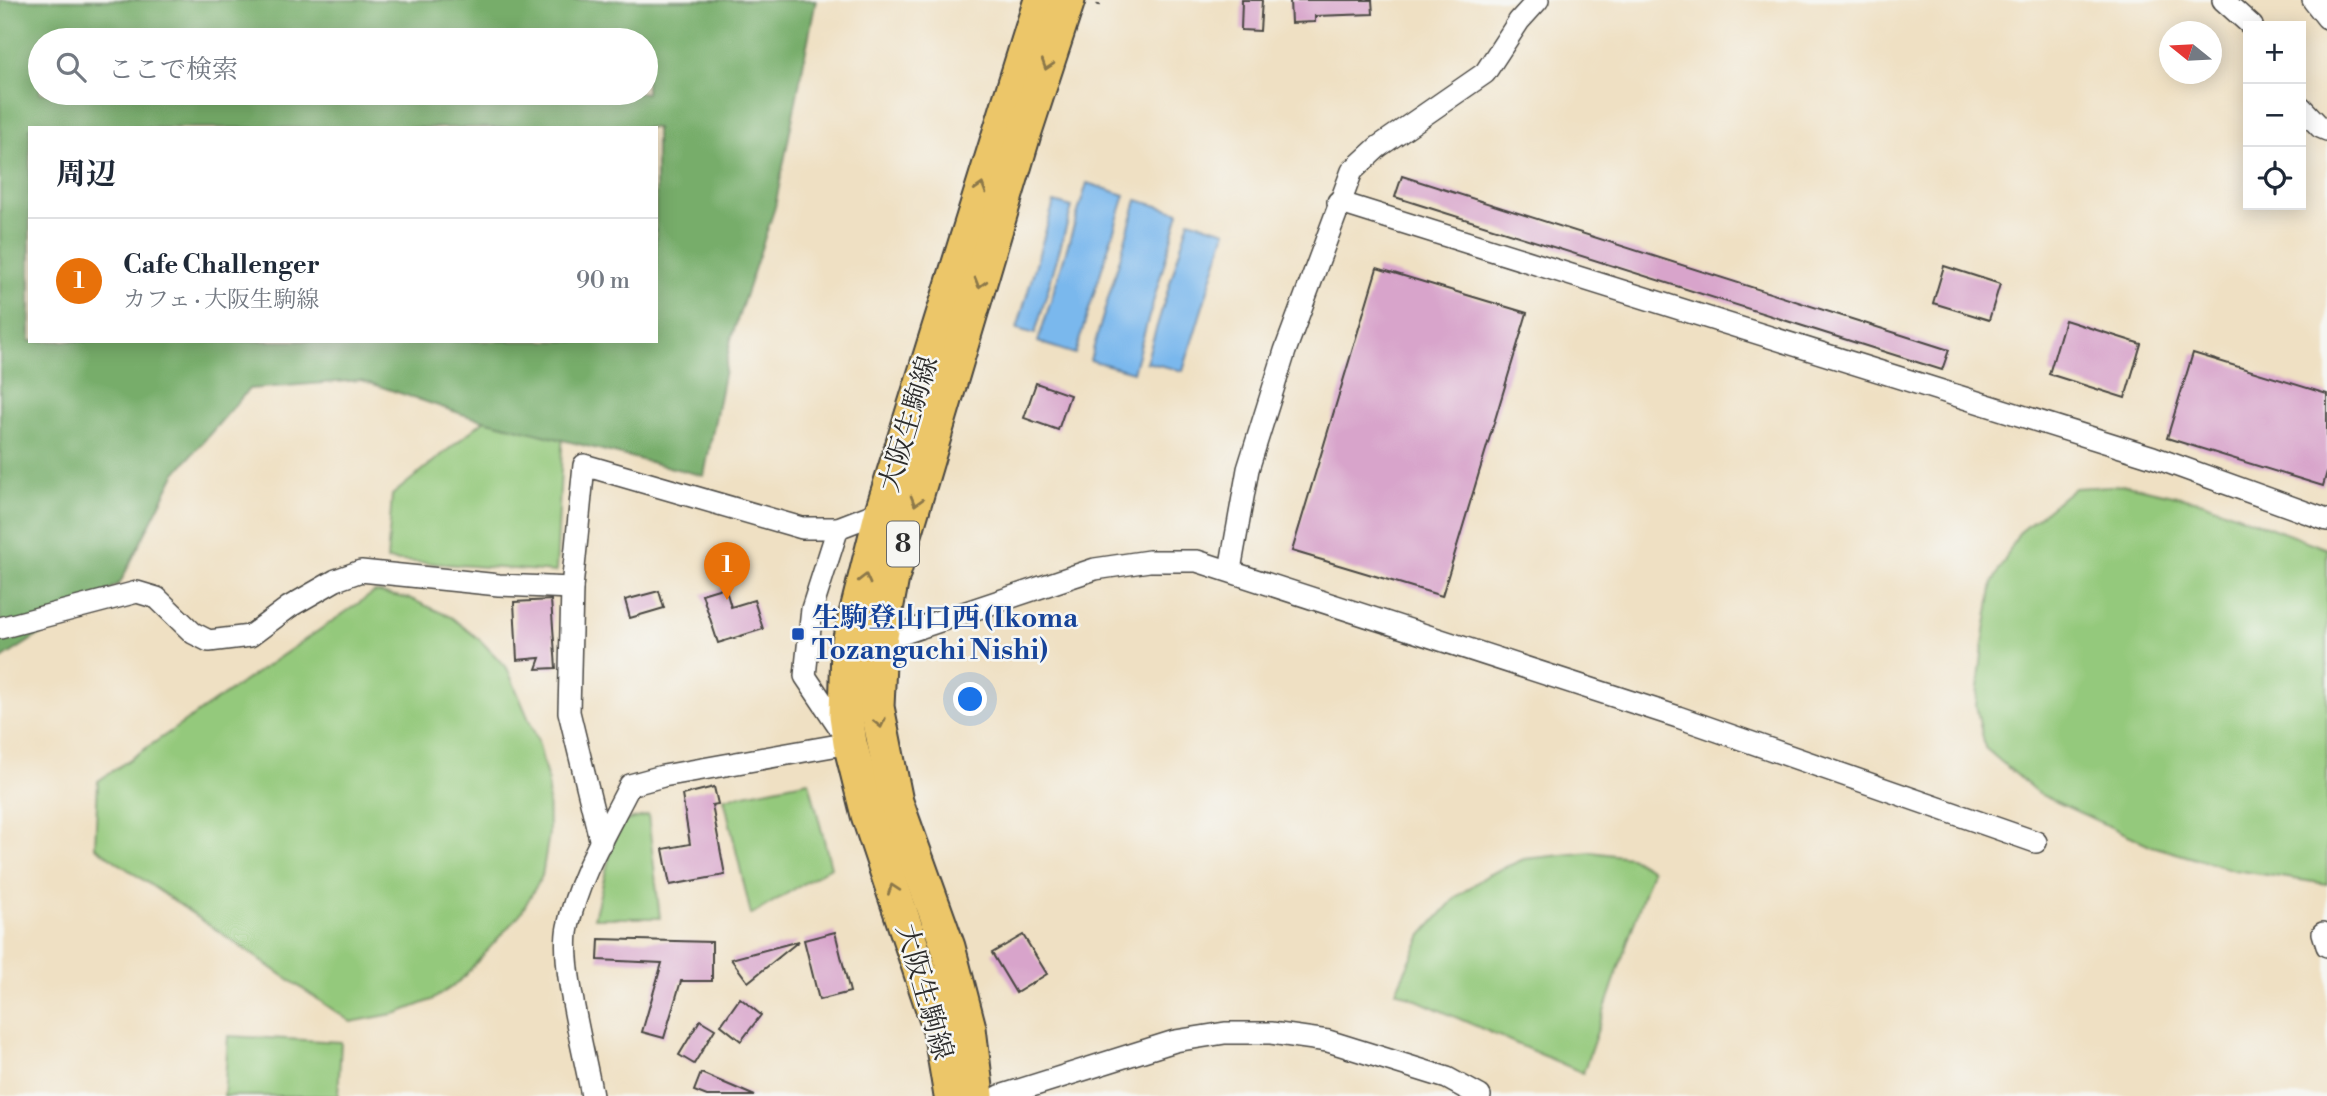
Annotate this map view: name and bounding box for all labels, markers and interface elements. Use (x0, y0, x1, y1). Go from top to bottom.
north arrow (2159, 21, 2222, 84)
map controls (2243, 21, 2306, 210)
button: + (2243, 21, 2306, 84)
search box (28, 28, 658, 105)
icon: search (52, 48, 90, 86)
text: ここで検索 (108, 54, 238, 86)
one-way arrow (1040, 59, 1055, 71)
button: − (2243, 84, 2306, 147)
button: locate (2243, 147, 2306, 210)
text: 周辺 (56, 156, 116, 194)
one-way arrow (973, 182, 988, 194)
text: Cafe Challenger (123, 249, 320, 281)
text: 1 (73, 267, 85, 295)
text: 90 m (576, 267, 630, 295)
one-way arrow (974, 276, 989, 288)
text: カフェ · 大阪生駒線 (123, 286, 319, 314)
street label: 大阪生駒線 (872, 352, 946, 496)
one-way arrow (910, 494, 924, 506)
road number: 8 (887, 522, 919, 566)
pin: 1 (704, 542, 750, 600)
one-way arrow (856, 573, 871, 585)
place label: 生駒登山口西 (Ikoma Tozanguchi Nishi) (812, 601, 1079, 668)
marker: 生駒登山口西 (Ikoma Tozanguchi Nishi) (790, 626, 806, 642)
your location (953, 682, 987, 716)
one-way arrow (872, 717, 887, 729)
one-way arrow (887, 884, 901, 896)
street label: 大阪生駒線 (888, 920, 960, 1064)

